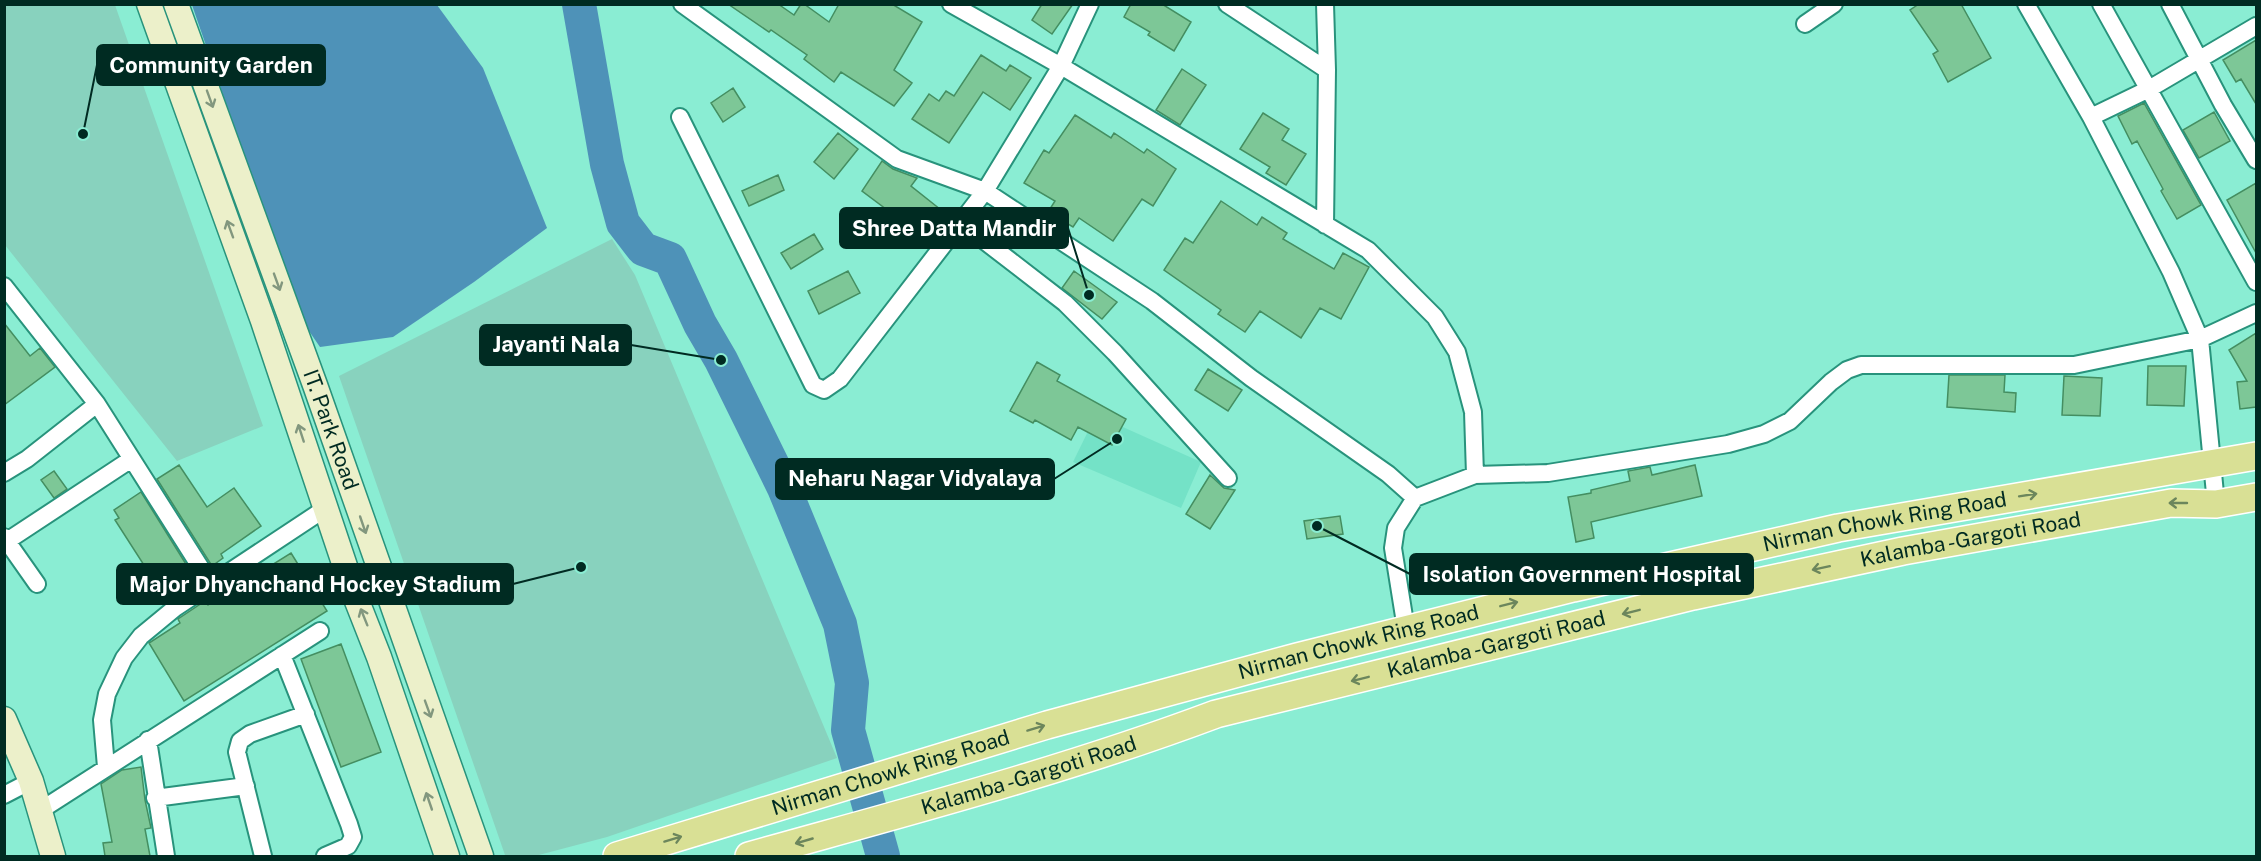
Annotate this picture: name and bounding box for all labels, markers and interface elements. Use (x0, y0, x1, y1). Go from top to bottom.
callout: Community Garden (97, 45, 325, 85)
text: Community Garden (109, 52, 313, 78)
one-way arrow (206, 89, 217, 108)
callout: Shree Datta Mandir (840, 208, 1068, 248)
text: Shree Datta Mandir (852, 215, 1056, 241)
one-way arrow (223, 220, 234, 239)
one-way arrow (272, 272, 283, 291)
callout: Jayanti Nala (480, 325, 631, 365)
text: Jayanti Nala (492, 331, 620, 357)
street label: IT. Park Road (298, 366, 364, 493)
one-way arrow (295, 424, 306, 443)
callout: Neharu Nagar Vidyalaya (776, 459, 1054, 499)
text: Neharu Nagar Vidyalaya (788, 465, 1042, 491)
street label: Nirman Chowk Ring Road (1760, 486, 2009, 557)
one-way arrow (2018, 489, 2037, 500)
one-way arrow (2168, 497, 2188, 509)
street label: Kalamba -Gargoti Road (1858, 506, 2083, 572)
one-way arrow (359, 516, 370, 534)
callout: Isolation Government Hospital (1410, 554, 1753, 594)
text: Isolation Government Hospital (1423, 561, 1741, 587)
one-way arrow (1812, 563, 1831, 575)
callout: Major Dhyanchand Hockey Stadium (117, 564, 513, 604)
text: Major Dhyanchand Hockey Stadium (129, 571, 501, 597)
one-way arrow (1499, 597, 1518, 609)
street label: Nirman Chowk Ring Road (1235, 599, 1481, 684)
street label: Kalamba -Gargoti Road (1385, 605, 1608, 683)
one-way arrow (1621, 606, 1640, 618)
one-way arrow (357, 609, 368, 627)
one-way arrow (1351, 674, 1370, 686)
one-way arrow (424, 699, 435, 718)
one-way arrow (1026, 722, 1045, 733)
street label: Nirman Chowk Ring Road (768, 724, 1012, 820)
street label: Kalamba -Gargoti Road (918, 730, 1139, 819)
one-way arrow (422, 792, 433, 811)
one-way arrow (663, 833, 682, 844)
one-way arrow (795, 836, 814, 847)

